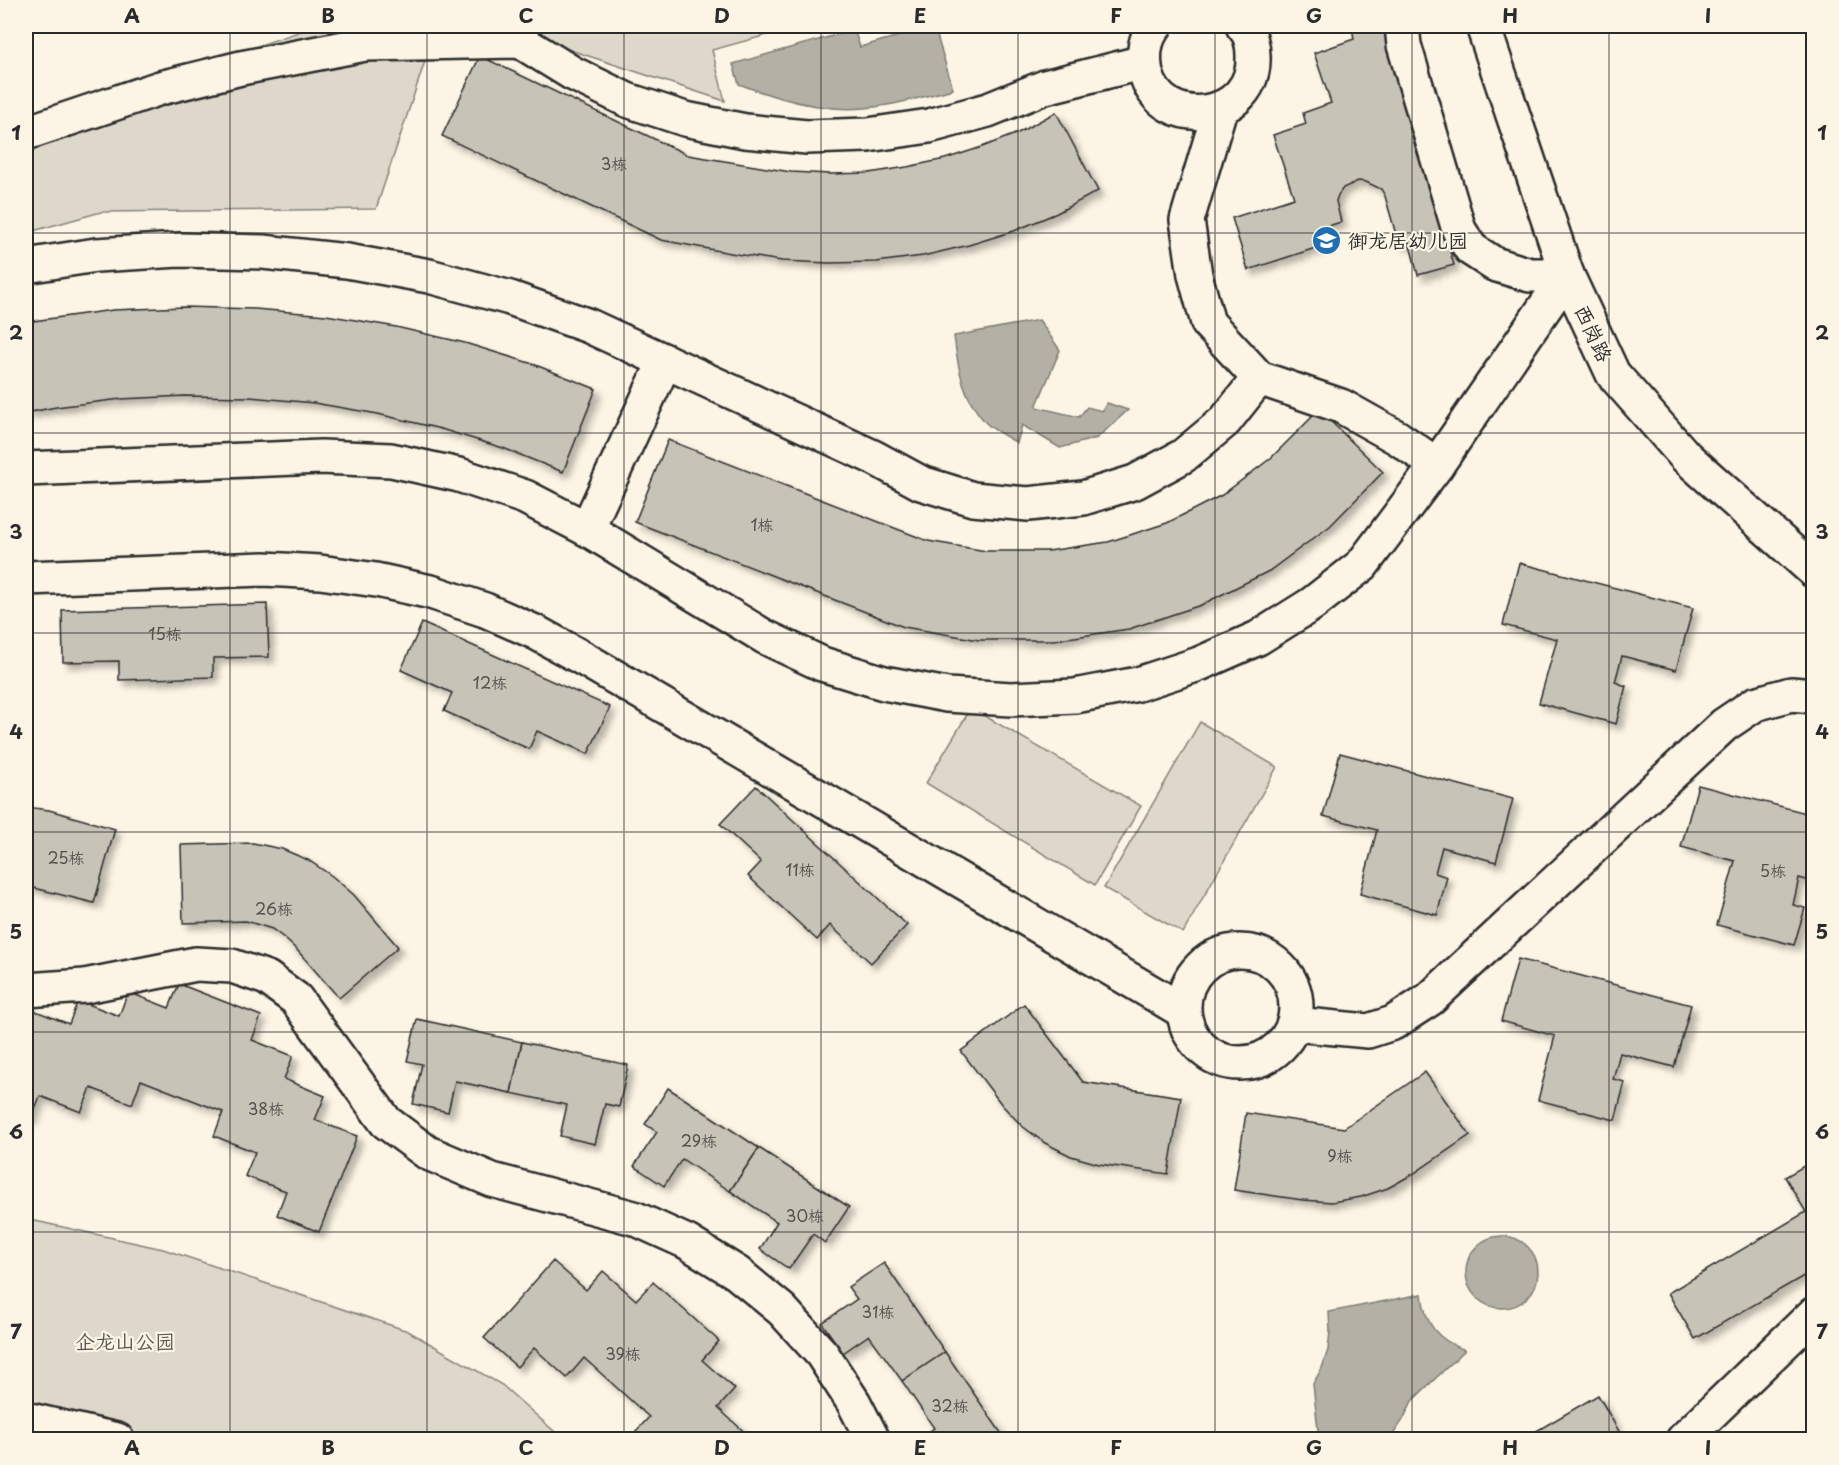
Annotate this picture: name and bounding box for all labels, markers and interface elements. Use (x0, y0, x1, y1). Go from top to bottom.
text: A (124, 0, 140, 30)
text: B (321, 0, 335, 30)
text: C (518, 0, 534, 30)
text: D (714, 0, 730, 30)
text: E (914, 0, 926, 30)
text: F (1110, 0, 1122, 30)
text: G (1306, 0, 1322, 30)
text: H (1502, 0, 1518, 30)
text: I (1705, 0, 1711, 30)
text: 1 (11, 117, 21, 147)
text: 1 (1817, 117, 1827, 147)
house number: 3栋 (601, 151, 627, 175)
school or university icon: 御龙居幼儿园 (1311, 224, 1343, 256)
place label: 御龙居幼儿园 (1348, 225, 1468, 255)
street label: 西岗路 (1568, 299, 1621, 367)
text: 2 (9, 317, 23, 347)
text: 2 (1815, 317, 1829, 347)
house number: 1栋 (750, 512, 774, 536)
text: 3 (9, 516, 23, 546)
text: 3 (1815, 516, 1829, 546)
house number: 15栋 (148, 621, 182, 645)
house number: 12栋 (473, 670, 507, 694)
text: 4 (9, 716, 23, 746)
text: 4 (1815, 716, 1829, 746)
house number: 25栋 (47, 845, 85, 869)
house number: 11栋 (785, 857, 815, 881)
house number: 5栋 (1760, 858, 1786, 882)
house number: 26栋 (255, 896, 293, 920)
text: 5 (10, 916, 22, 946)
text: 5 (1816, 916, 1828, 946)
house number: 38栋 (248, 1096, 284, 1120)
text: 6 (9, 1116, 23, 1146)
text: 6 (1815, 1116, 1829, 1146)
house number: 29栋 (681, 1128, 717, 1152)
house number: 9栋 (1327, 1143, 1353, 1167)
house number: 30栋 (786, 1203, 824, 1227)
house number: 31栋 (862, 1299, 894, 1323)
text: 7 (10, 1316, 22, 1346)
text: 7 (1816, 1316, 1828, 1346)
park label: 企龙山公园 (75, 1326, 175, 1356)
house number: 39栋 (605, 1341, 641, 1365)
house number: 32栋 (931, 1393, 969, 1417)
text: A (124, 1432, 140, 1462)
text: B (321, 1432, 335, 1462)
text: C (518, 1432, 534, 1462)
text: D (714, 1432, 730, 1462)
text: E (914, 1432, 926, 1462)
text: F (1110, 1432, 1122, 1462)
text: G (1306, 1432, 1322, 1462)
text: H (1502, 1432, 1518, 1462)
text: I (1705, 1432, 1711, 1462)

